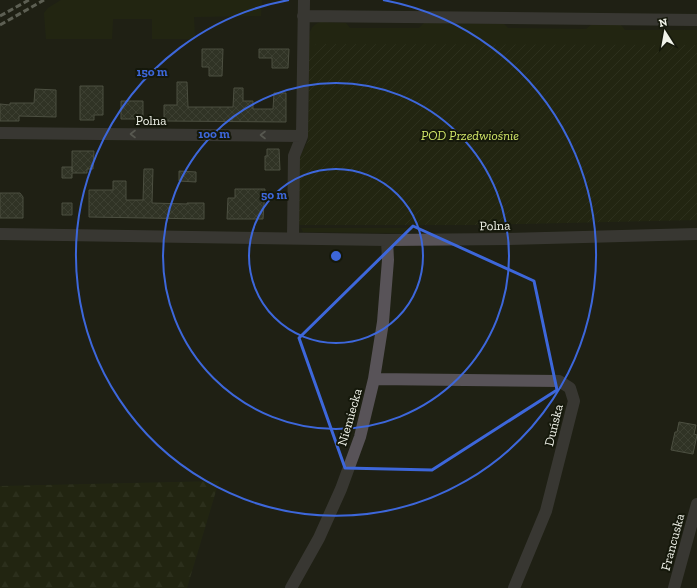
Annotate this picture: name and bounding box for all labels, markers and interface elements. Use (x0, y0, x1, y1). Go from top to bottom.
north arrow (645, 12, 685, 52)
text: N (658, 15, 669, 30)
text: 150 m (137, 65, 168, 79)
street label: Polna (135, 113, 167, 128)
text: 100 m (198, 127, 230, 141)
park label: POD Przedwiośnie (421, 128, 519, 143)
one-way arrow (130, 130, 136, 138)
one-way arrow (260, 131, 266, 139)
text: 50 m (261, 188, 287, 202)
street label: Polna (479, 218, 511, 233)
centre of rings (329, 249, 343, 263)
street label: Niemiecka (334, 386, 365, 448)
street label: Duńska (541, 402, 566, 448)
street label: Francuska (658, 511, 687, 572)

